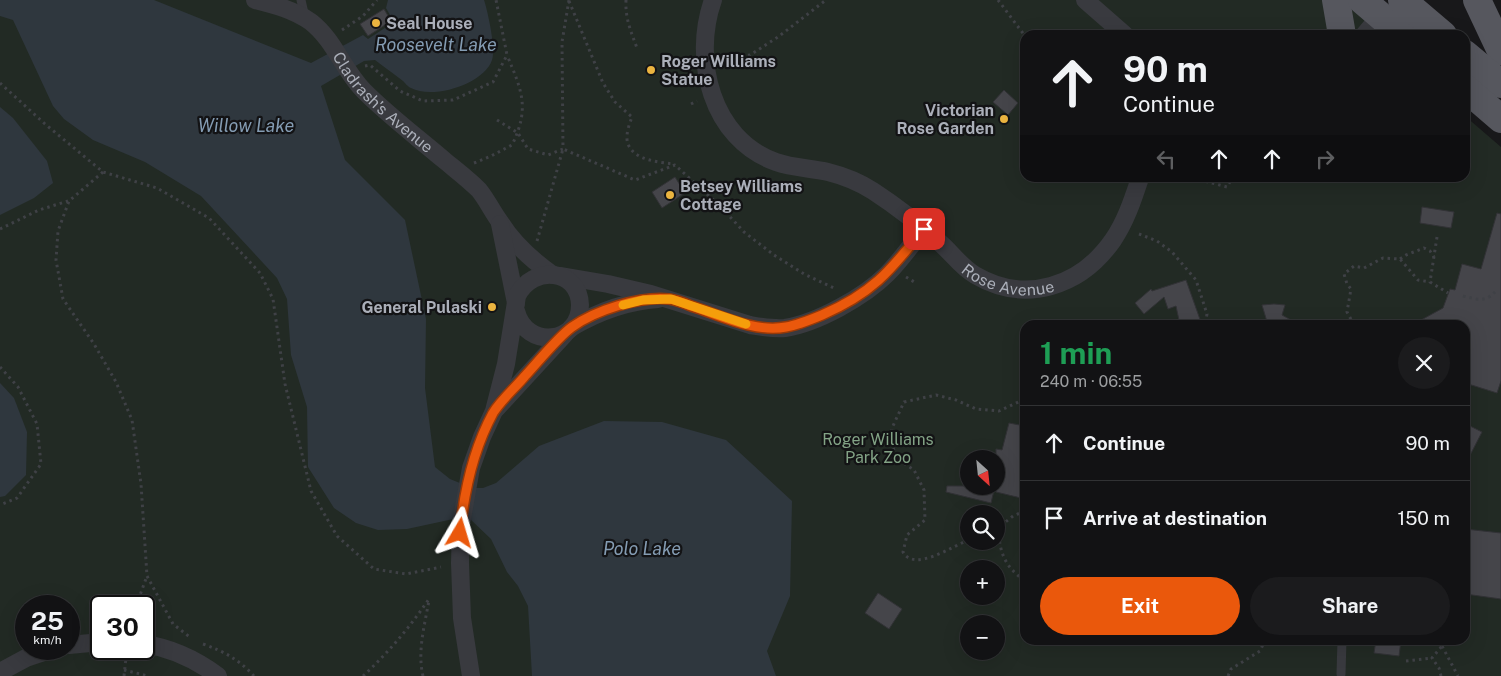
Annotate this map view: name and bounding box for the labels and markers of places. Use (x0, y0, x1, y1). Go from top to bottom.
place label: Seal House (386, 14, 473, 33)
marker: Seal House (370, 17, 382, 29)
place label: Roger Williams Statue (661, 52, 776, 89)
marker: Roger Williams Statue (645, 64, 657, 76)
place label: Victorian Rose Garden (897, 101, 994, 138)
marker: Victorian Rose Garden (998, 113, 1010, 125)
place label: Betsey Williams Cottage (680, 177, 802, 214)
marker: Betsey Williams Cottage (664, 189, 676, 201)
pin (903, 208, 945, 250)
place label: General Pulaski (361, 298, 482, 317)
marker: General Pulaski (486, 301, 498, 313)

